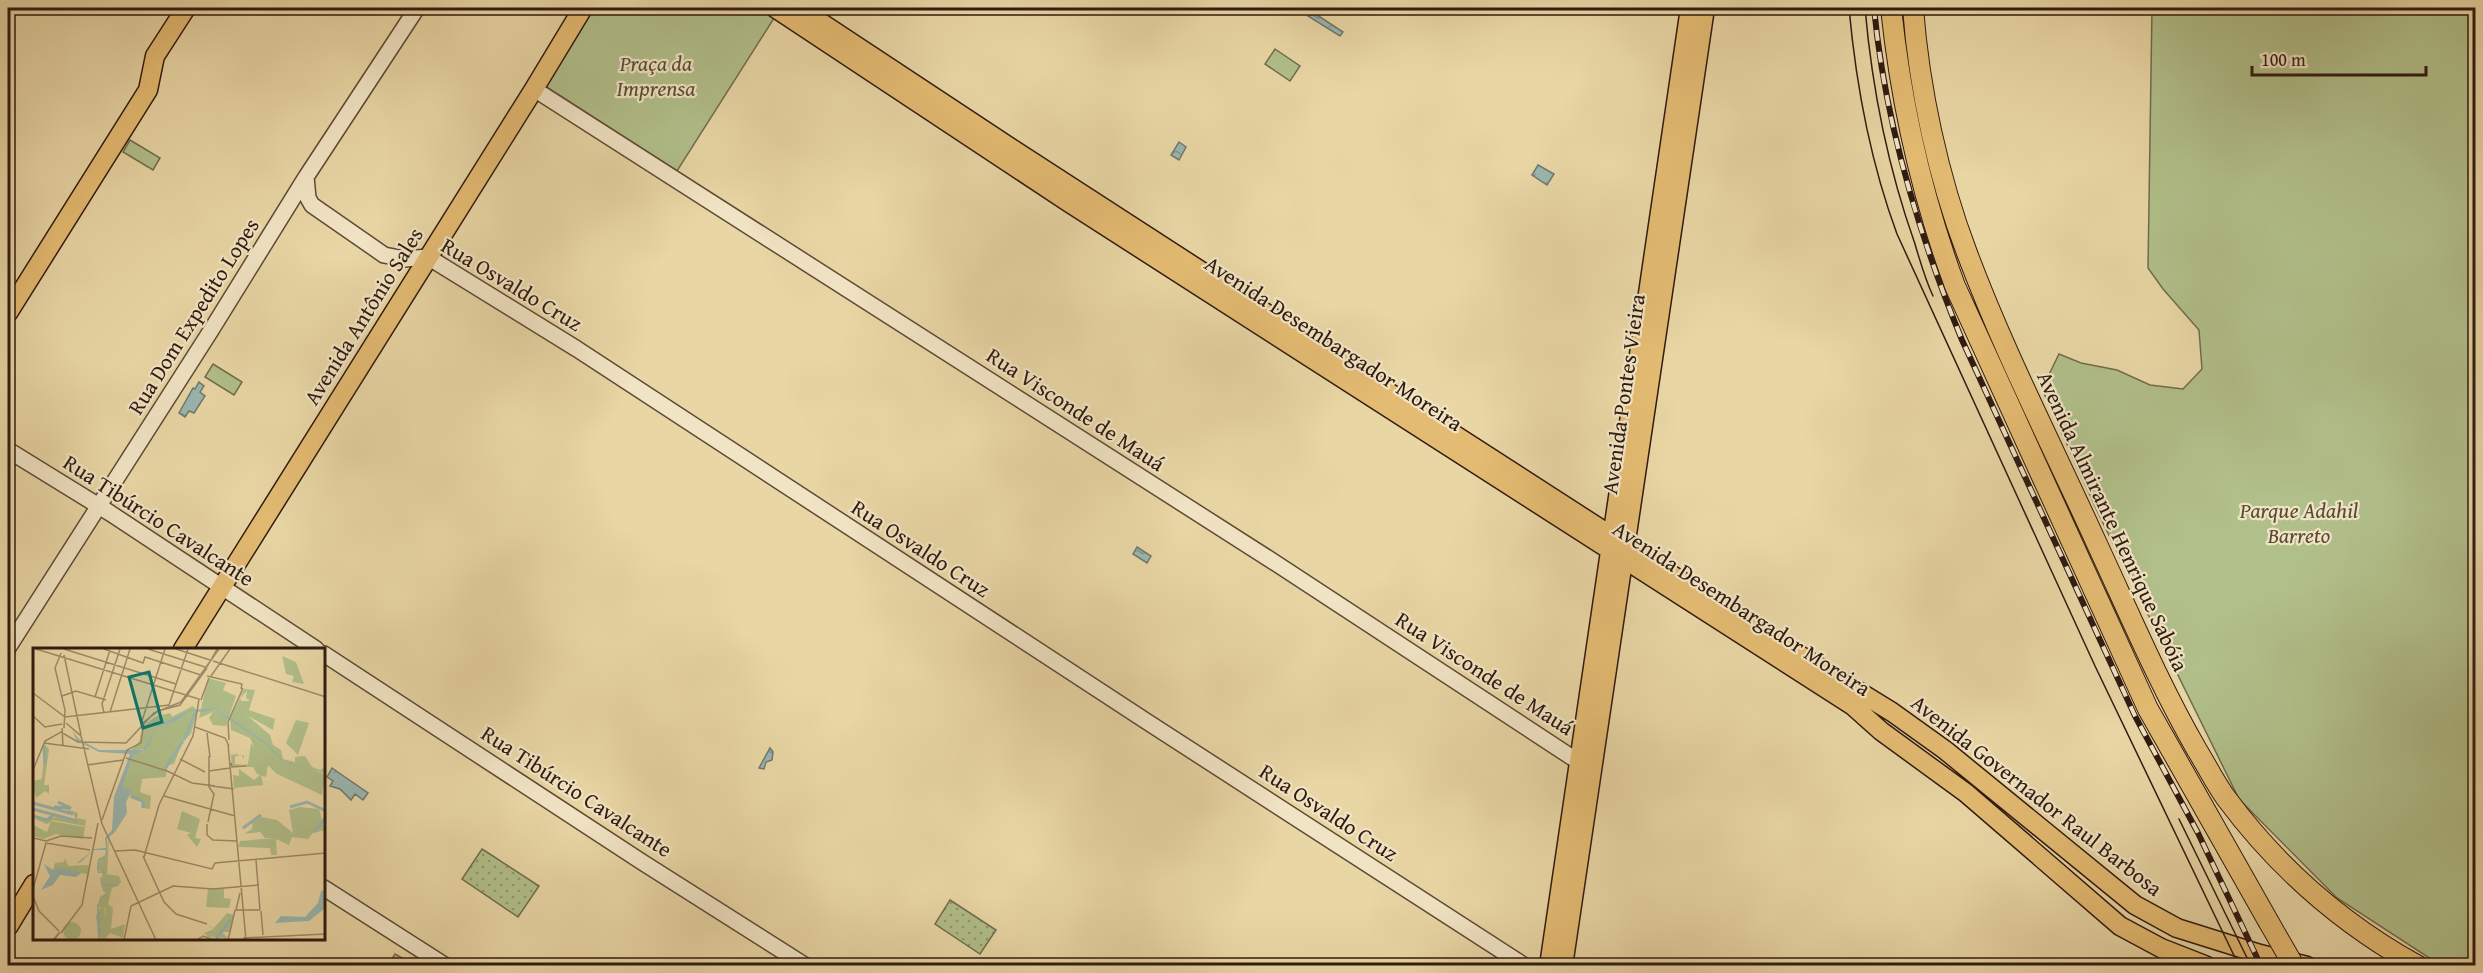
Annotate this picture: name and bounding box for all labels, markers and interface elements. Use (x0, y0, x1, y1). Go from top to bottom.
scale bar (2252, 39, 2426, 77)
text: 100 m (2261, 46, 2306, 73)
park label: Praça da Imprensa (617, 47, 695, 104)
street label: Rua Dom Expedito Lopes (119, 212, 267, 420)
street label: Avenida Antônio Sales (295, 221, 431, 411)
street label: Rua Osvaldo Cruz (435, 229, 589, 339)
street label: Avenida Desembargador Moreira (1199, 247, 1470, 439)
street label: Avenida Pontes Vieira (1593, 291, 1653, 496)
street label: Rua Visconde de Mauá (980, 339, 1172, 479)
street label: Avenida Almirante Henrique Sabóia (2029, 365, 2197, 677)
street label: Rua Tibúrcio Cavalcante (57, 446, 261, 594)
street label: Rua Osvaldo Cruz (845, 491, 997, 605)
park label: Parque Adahil Barreto (2239, 494, 2358, 551)
street label: Avenida Desembargador Moreira (1607, 512, 1878, 704)
street label: Rua Visconde de Mauá (1389, 603, 1581, 743)
inset map (33, 648, 326, 940)
street label: Avenida Governador Raul Barbosa (1904, 687, 2170, 904)
street label: Rua Tibúrcio Cavalcante (475, 717, 679, 865)
street label: Rua Osvaldo Cruz (1253, 755, 1405, 869)

